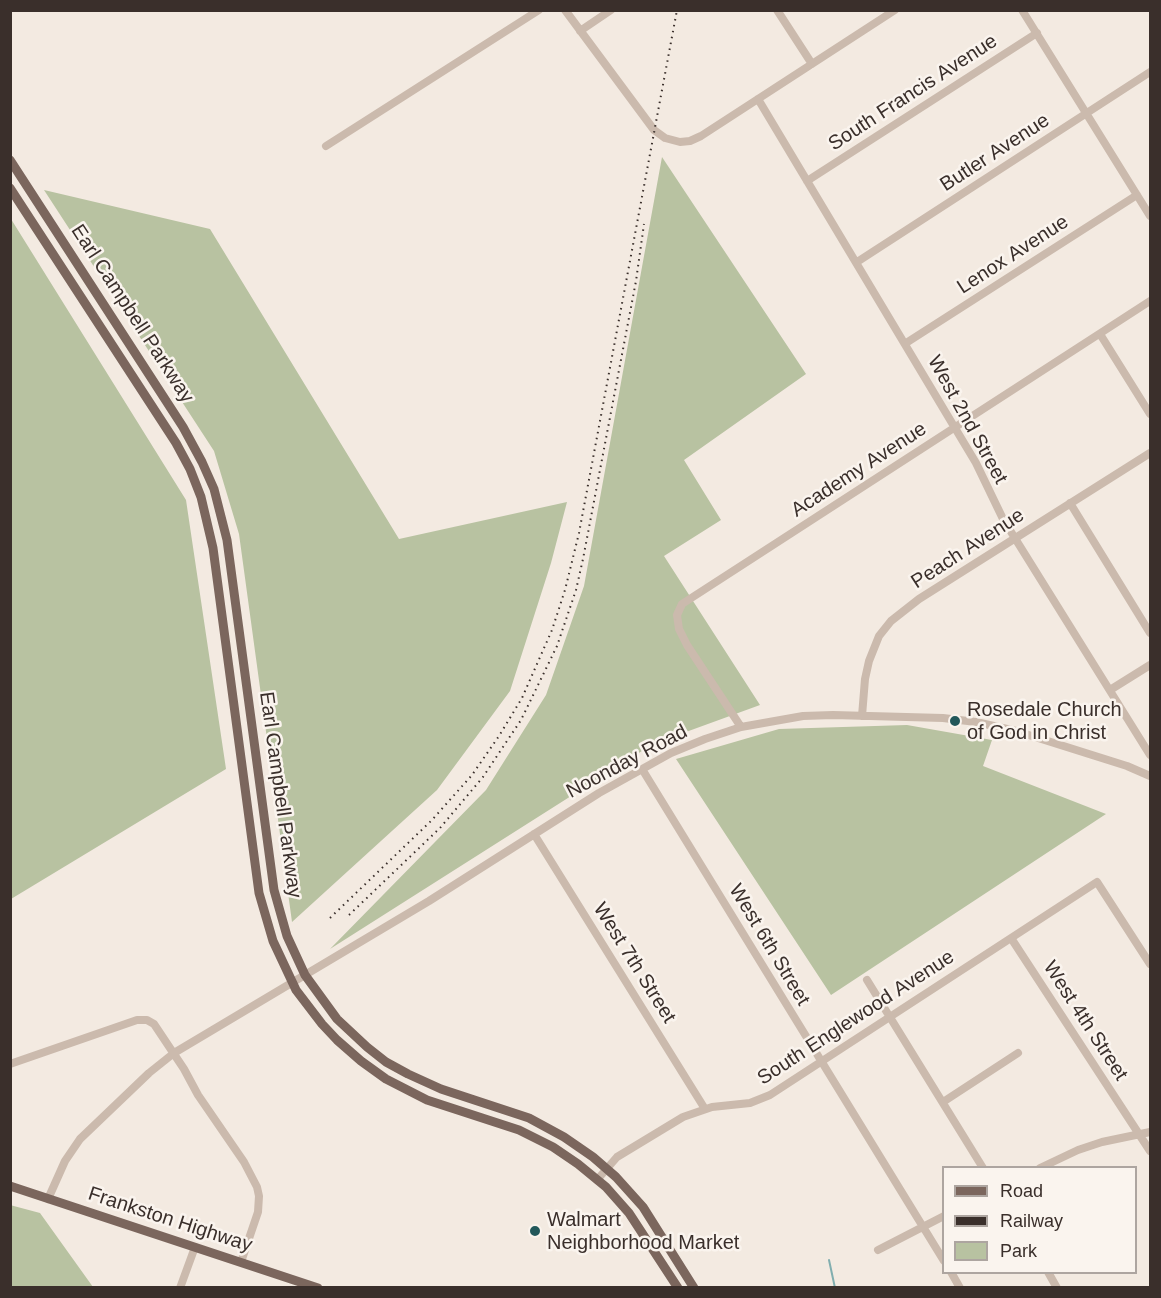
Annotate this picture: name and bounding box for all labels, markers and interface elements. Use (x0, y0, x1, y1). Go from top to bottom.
street label: South Francis Avenue (824, 29, 1002, 157)
street label: Butler Avenue (936, 109, 1054, 197)
street label: Lenox Avenue (953, 210, 1073, 300)
street label: Earl Campbell Parkway (65, 220, 199, 408)
street label: West 2nd Street (922, 352, 1012, 488)
street label: Academy Avenue (787, 417, 931, 523)
street label: Peach Avenue (907, 504, 1029, 594)
street label: Earl Campbell Parkway (254, 690, 306, 900)
place label: Rosedale Church of God in Christ (967, 698, 1122, 745)
marker: Rosedale Church of God in Christ (948, 714, 962, 728)
street label: Noonday Road (562, 720, 692, 804)
street label: West 6th Street (723, 880, 815, 1010)
street label: West 7th Street (587, 898, 681, 1028)
street label: South Englewood Avenue (753, 945, 959, 1091)
street label: West 4th Street (1037, 957, 1133, 1085)
legend (942, 1166, 1137, 1274)
text: Road (1000, 1181, 1043, 1201)
street label: Frankston Highway (85, 1182, 255, 1258)
place label: Walmart Neighborhood Market (547, 1208, 739, 1255)
text: Railway (1000, 1211, 1063, 1231)
marker: Walmart Neighborhood Market (528, 1224, 542, 1238)
text: Park (1000, 1241, 1037, 1261)

